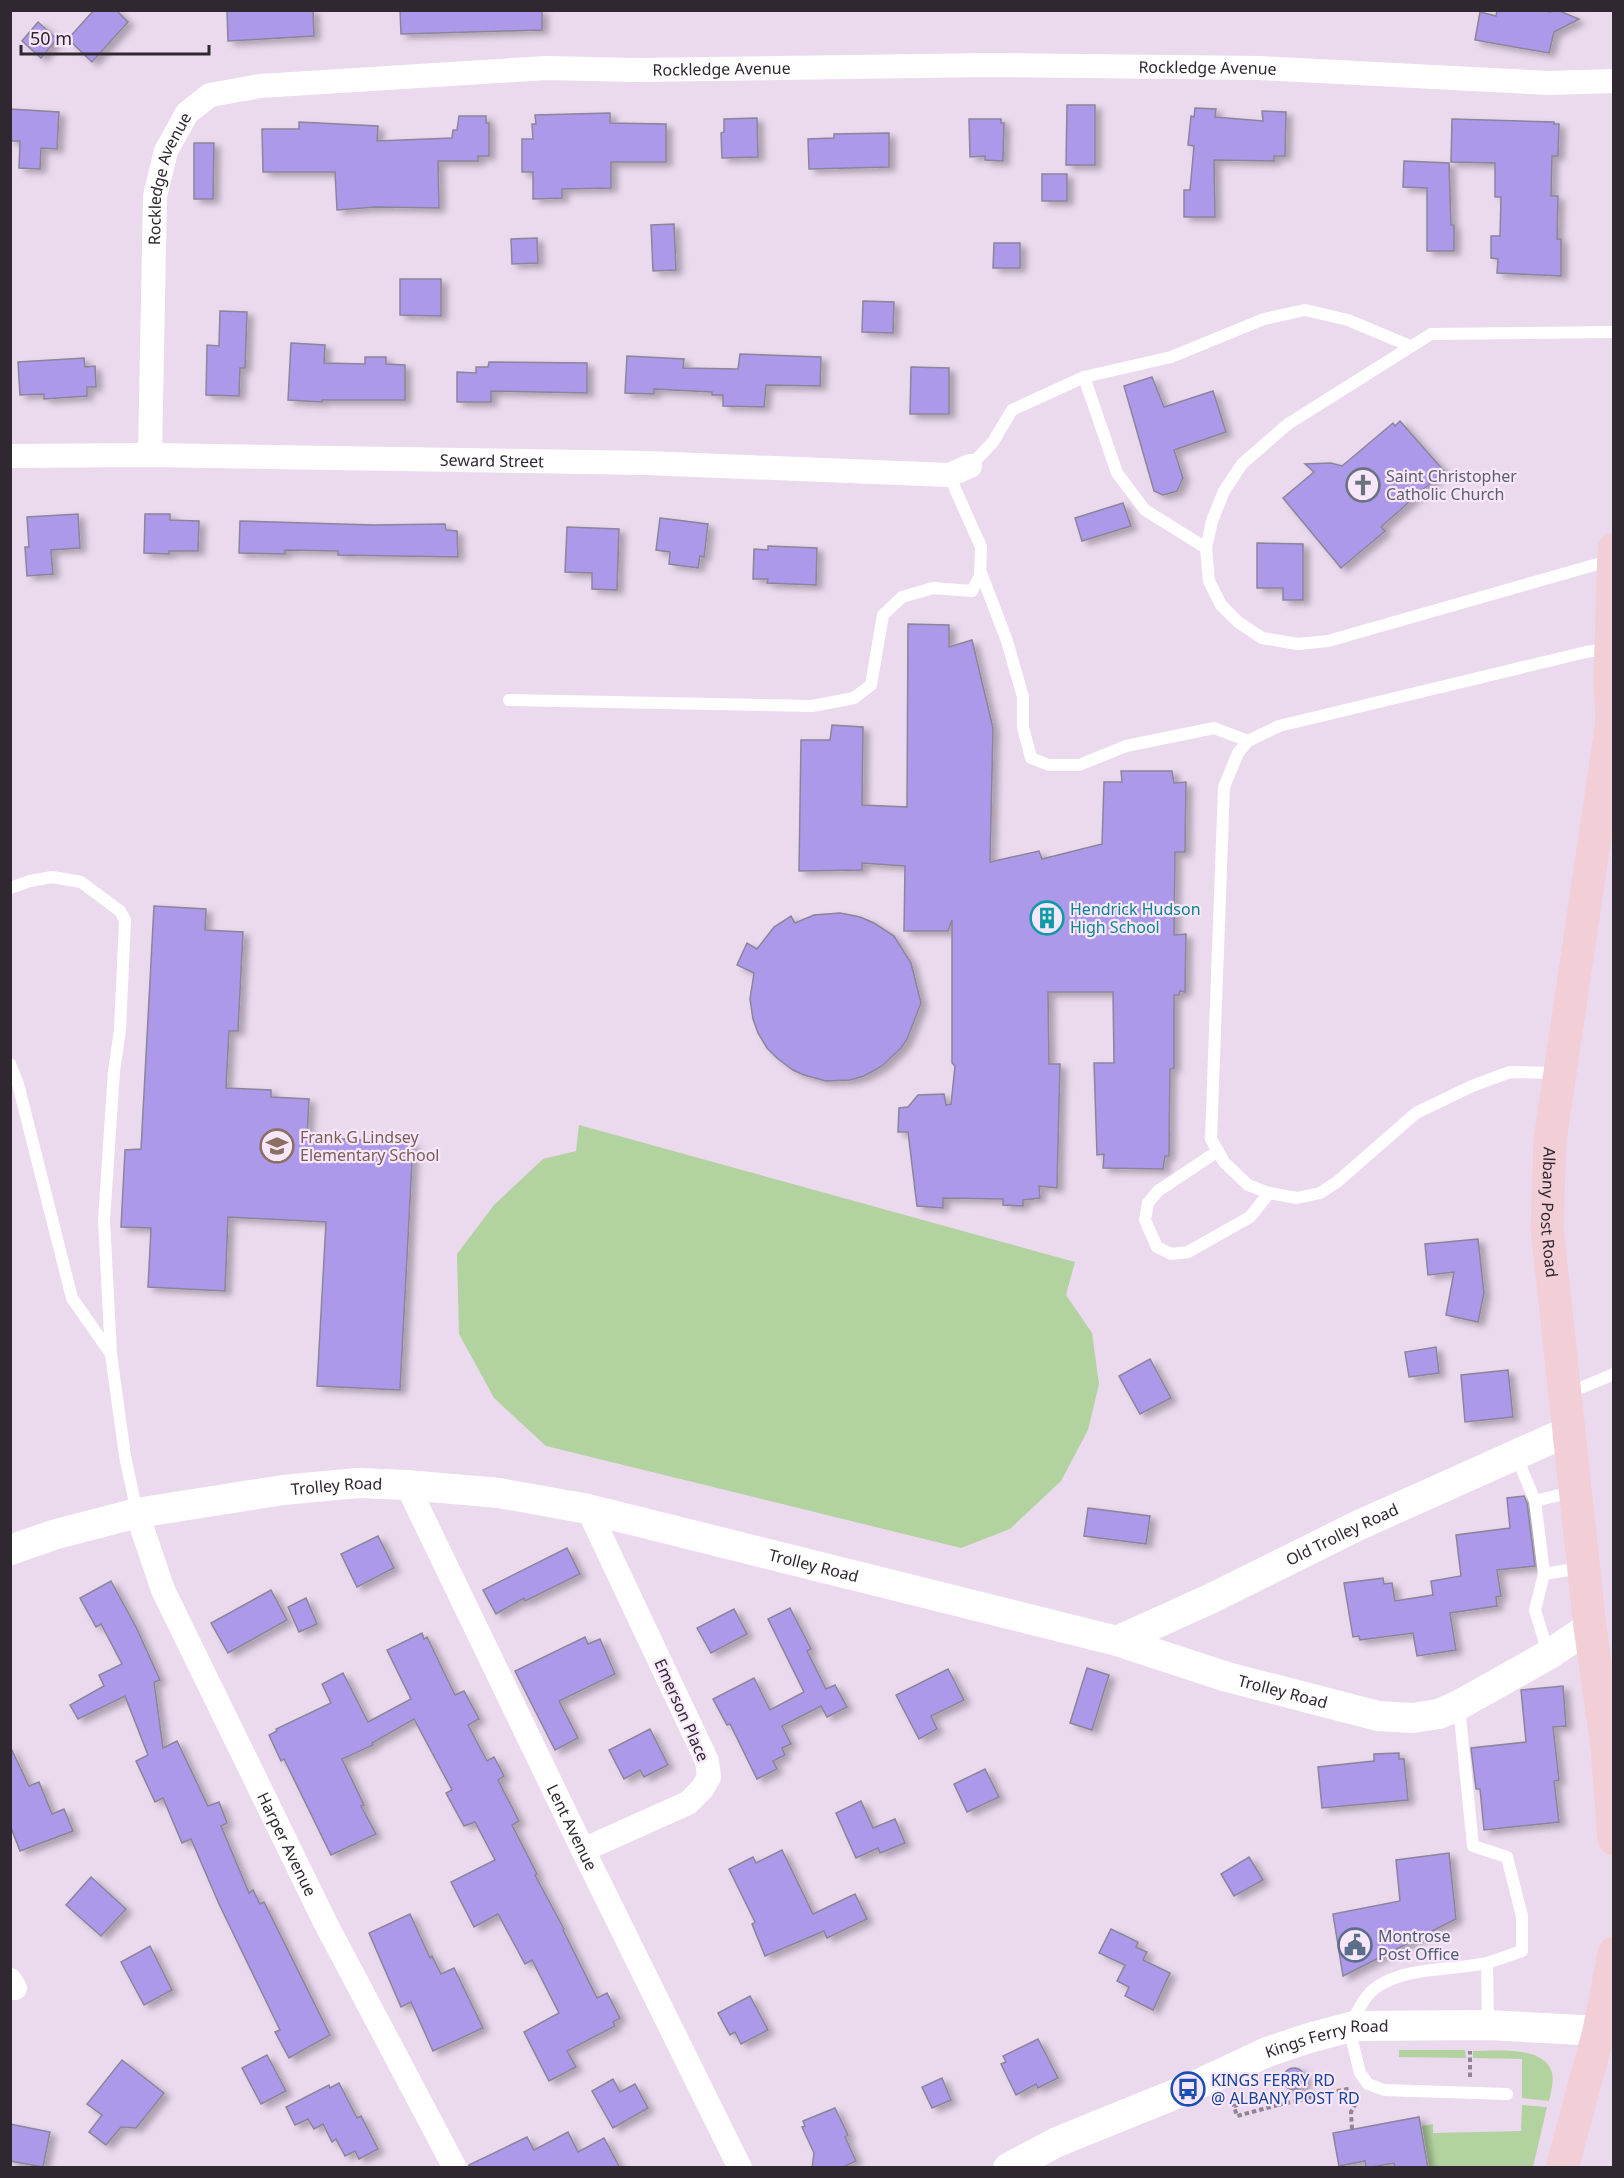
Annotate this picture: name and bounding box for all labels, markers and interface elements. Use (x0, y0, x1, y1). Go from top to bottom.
scale bar (21, 18, 208, 56)
text: 50 m (30, 26, 72, 50)
street label: Rockledge Avenue (1138, 56, 1277, 80)
street label: Rockledge Avenue (652, 57, 791, 81)
street label: Rockledge Avenue (143, 108, 196, 245)
street label: Seward Street (440, 449, 544, 472)
place label: Saint Christopher Catholic Church (1386, 465, 1517, 505)
church icon: Saint Christopher Catholic Church (1345, 467, 1381, 503)
place label: Hendrick Hudson High School (1070, 898, 1201, 938)
building icon: Hendrick Hudson High School (1029, 900, 1065, 936)
place label: Frank G Lindsey Elementary School (300, 1126, 439, 1166)
school or university icon: Frank G Lindsey Elementary School (259, 1128, 295, 1164)
street label: Albany Post Road (1536, 1146, 1563, 1279)
street label: Trolley Road (290, 1472, 383, 1500)
street label: Old Trolley Road (1282, 1498, 1402, 1571)
street label: Trolley Road (767, 1544, 861, 1587)
street label: Emerson Place (650, 1655, 714, 1765)
street label: Trolley Road (1236, 1669, 1330, 1714)
street label: Lent Avenue (542, 1780, 602, 1874)
street label: Harper Avenue (252, 1788, 322, 1900)
place label: Montrose Post Office (1378, 1925, 1459, 1965)
public building icon: Montrose Post Office (1337, 1927, 1373, 1963)
street label: Kings Ferry Road (1262, 2015, 1389, 2063)
place label: KINGS FERRY RD @ ALBANY POST RD (1211, 2069, 1360, 2109)
bus stop icon: KINGS FERRY RD @ ALBANY POST RD (1170, 2071, 1206, 2107)

